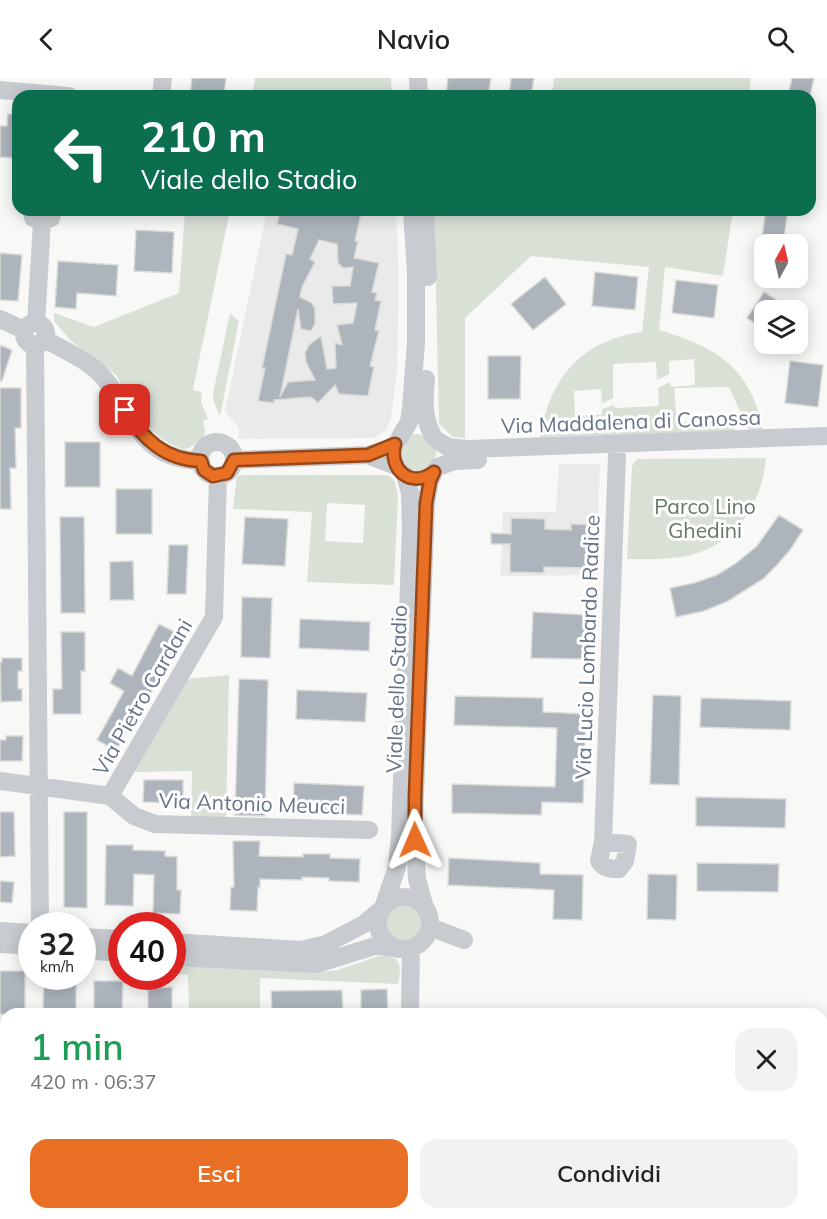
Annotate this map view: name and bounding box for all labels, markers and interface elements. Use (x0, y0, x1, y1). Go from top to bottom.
text: Navio (377, 22, 450, 56)
icon: back (30, 23, 63, 56)
icon: search (764, 23, 797, 56)
text: 210 m (141, 110, 266, 163)
icon: left (42, 114, 120, 192)
text: Viale dello Stadio (141, 162, 357, 196)
north arrow (754, 234, 808, 288)
map controls (754, 234, 808, 354)
button: layers (754, 300, 808, 354)
pin (99, 384, 150, 435)
icon: arrive (108, 393, 141, 426)
street label: Via Maddalena di Canossa (500, 403, 762, 439)
park label: Parco Lino Ghedini (654, 493, 756, 543)
street label: Via Lucio Lombardo Radice (569, 514, 605, 780)
street label: Viale dello Stadio (380, 604, 412, 774)
street label: Via Pietro Cardani (87, 614, 197, 780)
street label: Via Antonio Meucci (158, 787, 346, 819)
position arrow (383, 808, 447, 872)
speed limit sign: 40 (108, 912, 186, 990)
text: 32 (39, 925, 75, 963)
text: km/h (40, 957, 74, 976)
text: 1 min (30, 1024, 124, 1069)
button: close (735, 1028, 798, 1091)
text: 420 m · 06:37 (30, 1069, 156, 1094)
button: Esci (30, 1139, 408, 1208)
button: Condividi (420, 1139, 798, 1208)

